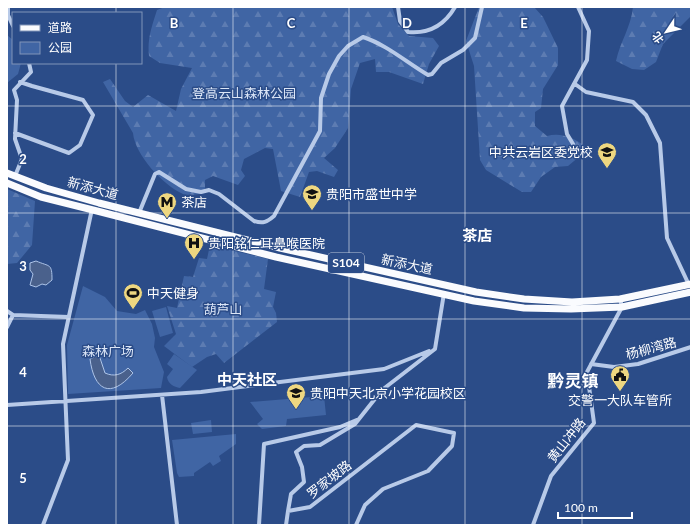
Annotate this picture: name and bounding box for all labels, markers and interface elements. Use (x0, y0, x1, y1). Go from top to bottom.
legend (12, 12, 142, 64)
north arrow (646, 12, 686, 52)
text: B (170, 15, 179, 31)
text: C (287, 15, 296, 31)
text: D (402, 15, 412, 31)
text: E (520, 15, 528, 31)
text: 道路 (48, 20, 72, 35)
text: 北 (649, 30, 666, 46)
text: 公园 (48, 40, 72, 55)
park label: 登高云山森林公园 (192, 85, 296, 101)
school or university icon: 中共云岩区委党校 (596, 141, 618, 169)
place label: 中共云岩区委党校 (489, 144, 593, 160)
text: 2 (19, 151, 27, 167)
street label: 新添大道 (66, 174, 120, 202)
school or university icon: 贵阳市盛世中学 (301, 183, 323, 211)
place label: 贵阳市盛世中学 (326, 186, 417, 202)
metro station icon: 茶店 (156, 191, 178, 219)
place label: 茶店 (181, 194, 207, 210)
district label: 茶店 (462, 226, 492, 244)
hospital icon: 贵阳铭仁耳鼻喉医院 (183, 232, 205, 260)
place label: 贵阳铭仁耳鼻喉医院 (208, 235, 325, 251)
street label: 新添大道 (380, 251, 434, 277)
road number: S104 (328, 253, 364, 273)
text: 3 (19, 258, 27, 274)
sports icon: 中天健身 (122, 282, 144, 310)
place label: 中天健身 (147, 285, 199, 301)
park label: 葫芦山 (203, 301, 243, 317)
street label: 杨柳湾路 (624, 334, 678, 362)
park label: 森林广场 (82, 343, 134, 359)
text: 4 (19, 364, 27, 380)
public building icon: 交警一大队车管所 (609, 364, 631, 392)
district label: 中天社区 (217, 370, 277, 388)
district label: 黔灵镇 (548, 370, 599, 391)
school or university icon: 贵阳中天北京小学花园校区 (285, 382, 307, 410)
place label: 贵阳中天北京小学花园校区 (310, 385, 466, 401)
place label: 交警一大队车管所 (568, 392, 672, 408)
street label: 黄山冲路 (544, 415, 588, 465)
street label: 罗家坡路 (304, 457, 354, 501)
text: 5 (19, 470, 27, 486)
scale bar (558, 494, 632, 520)
text: 100 m (564, 500, 598, 515)

